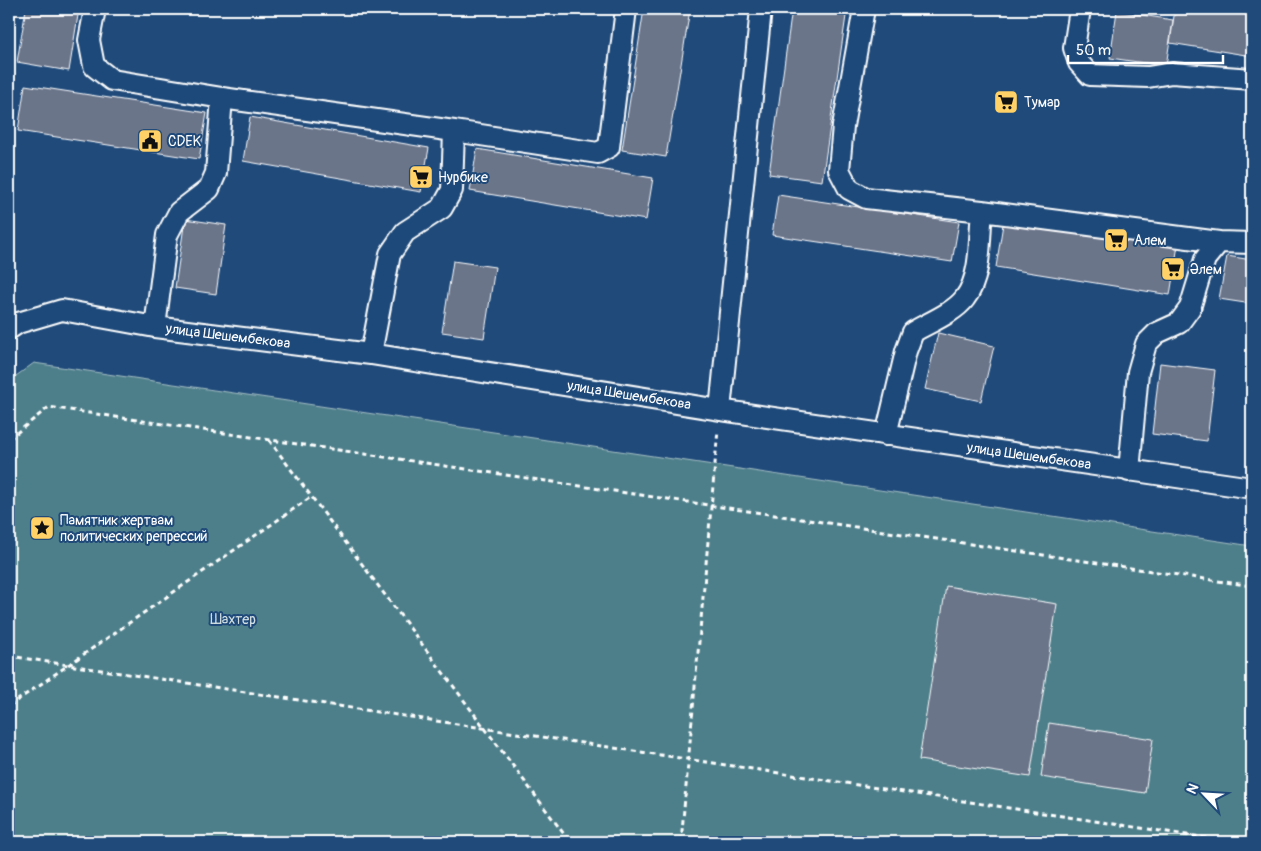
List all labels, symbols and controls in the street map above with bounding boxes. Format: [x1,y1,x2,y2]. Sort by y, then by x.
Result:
scale bar [1068,32,1224,64]
text: 50 m [1076,41,1111,60]
supermarket icon: Тумар [993,89,1019,115]
place label: Тумар [1024,94,1060,111]
public building icon: CDEK [137,128,163,154]
place label: CDEK [168,133,202,150]
supermarket icon: Нурбике [408,164,434,190]
place label: Нурбике [438,169,488,186]
supermarket icon: Алем [1103,227,1129,253]
place label: Алем [1134,232,1167,249]
supermarket icon: Әлем [1160,256,1186,282]
place label: Әлем [1190,261,1222,278]
street label: улица Шешембекова [164,320,291,352]
street label: улица Шешембекова [565,377,692,413]
street label: улица Шешембекова [965,439,1092,473]
place label: Памятник жертвам политических репрессий [60,512,207,545]
place icon: Памятник жертвам политических репрессий [29,515,55,541]
park label: Шахтер [210,611,256,628]
north arrow [1178,768,1228,818]
text: N [1183,781,1202,797]

